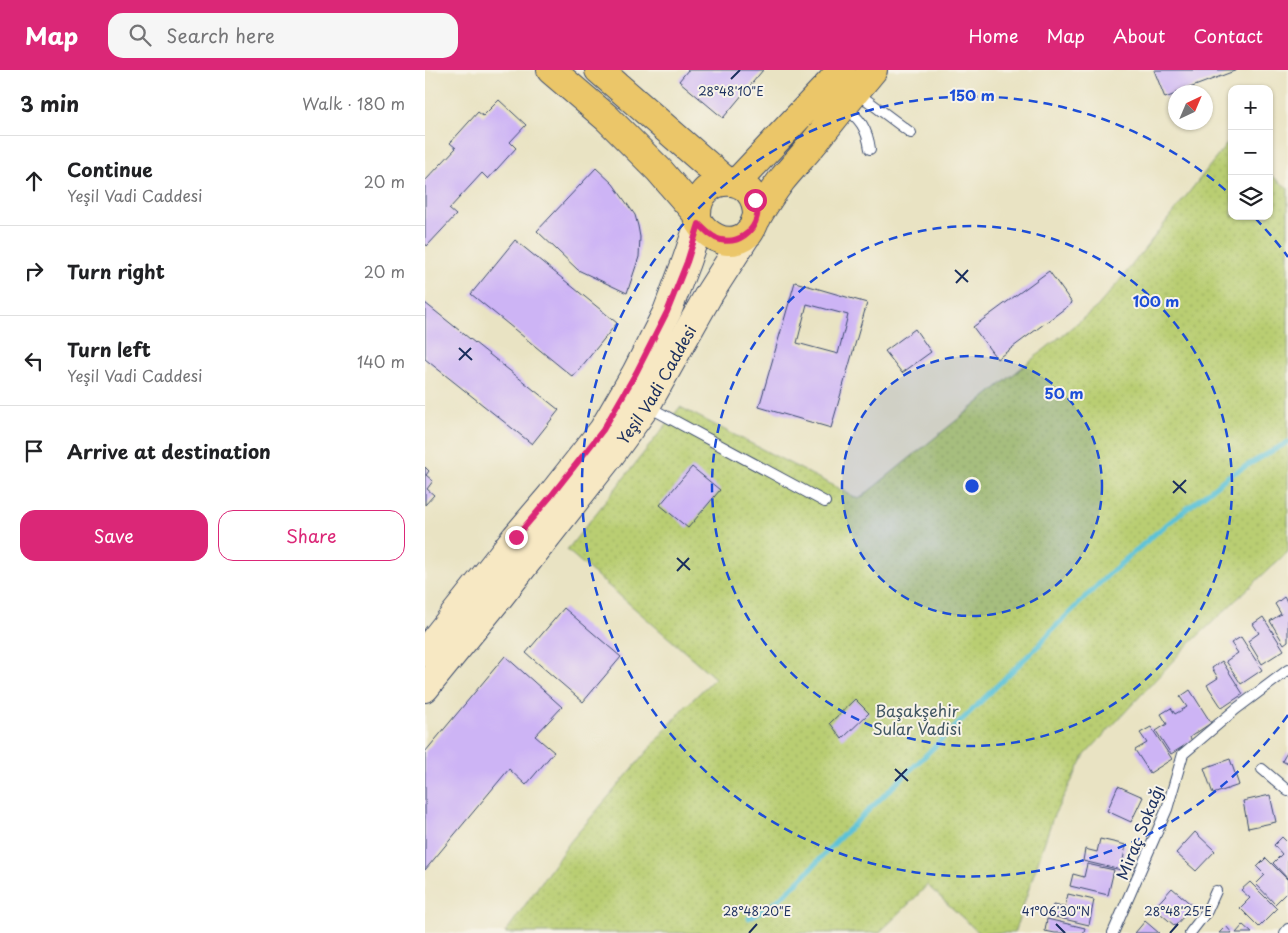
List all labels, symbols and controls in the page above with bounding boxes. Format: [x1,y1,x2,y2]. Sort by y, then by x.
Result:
search box [108,13,458,58]
text: Map [25,17,78,53]
icon: search [126,21,154,49]
text: Search here [166,21,275,49]
text: Home [968,22,1018,49]
text: Map [1046,22,1085,49]
text: About [1113,22,1165,49]
text: Contact [1193,22,1263,49]
text: 28°48'10"E [698,82,764,100]
text: 150 m [949,83,995,106]
north arrow [1168,85,1213,130]
map controls [1228,85,1273,220]
button: + [1228,85,1273,130]
text: 3 min [20,87,79,119]
text: Walk · 180 m [302,91,405,115]
button: − [1228,130,1273,175]
text: Continue [67,155,153,183]
icon: ahead [20,167,48,195]
text: 20 m [364,169,405,193]
button: layers [1228,175,1273,220]
text: Yeşil Vadi Caddesi [67,183,203,207]
route start [744,189,767,212]
icon: right [20,257,48,285]
text: Turn right [67,257,165,285]
text: 20 m [364,259,405,283]
text: 100 m [1133,289,1179,312]
street label: Yeşil Vadi Caddesi [610,320,701,449]
text: Turn left [67,335,151,363]
icon: left [20,347,48,375]
text: 140 m [357,349,405,373]
text: Yeşil Vadi Caddesi [67,363,203,387]
text: 50 m [1045,381,1083,404]
icon: arrive [20,437,48,465]
text: Arrive at destination [67,437,271,465]
centre of rings [963,477,981,495]
button: Save [20,510,208,561]
button: Share [218,510,405,561]
route end [505,526,528,549]
park label: Başakşehir Sular Vadisi [872,698,962,740]
street label: Miraç Sokağı [1109,781,1169,883]
text: 28°48'20"E [723,902,791,920]
text: 41°06'30"N [1022,902,1090,920]
text: 28°48'25"E [1144,902,1212,920]

